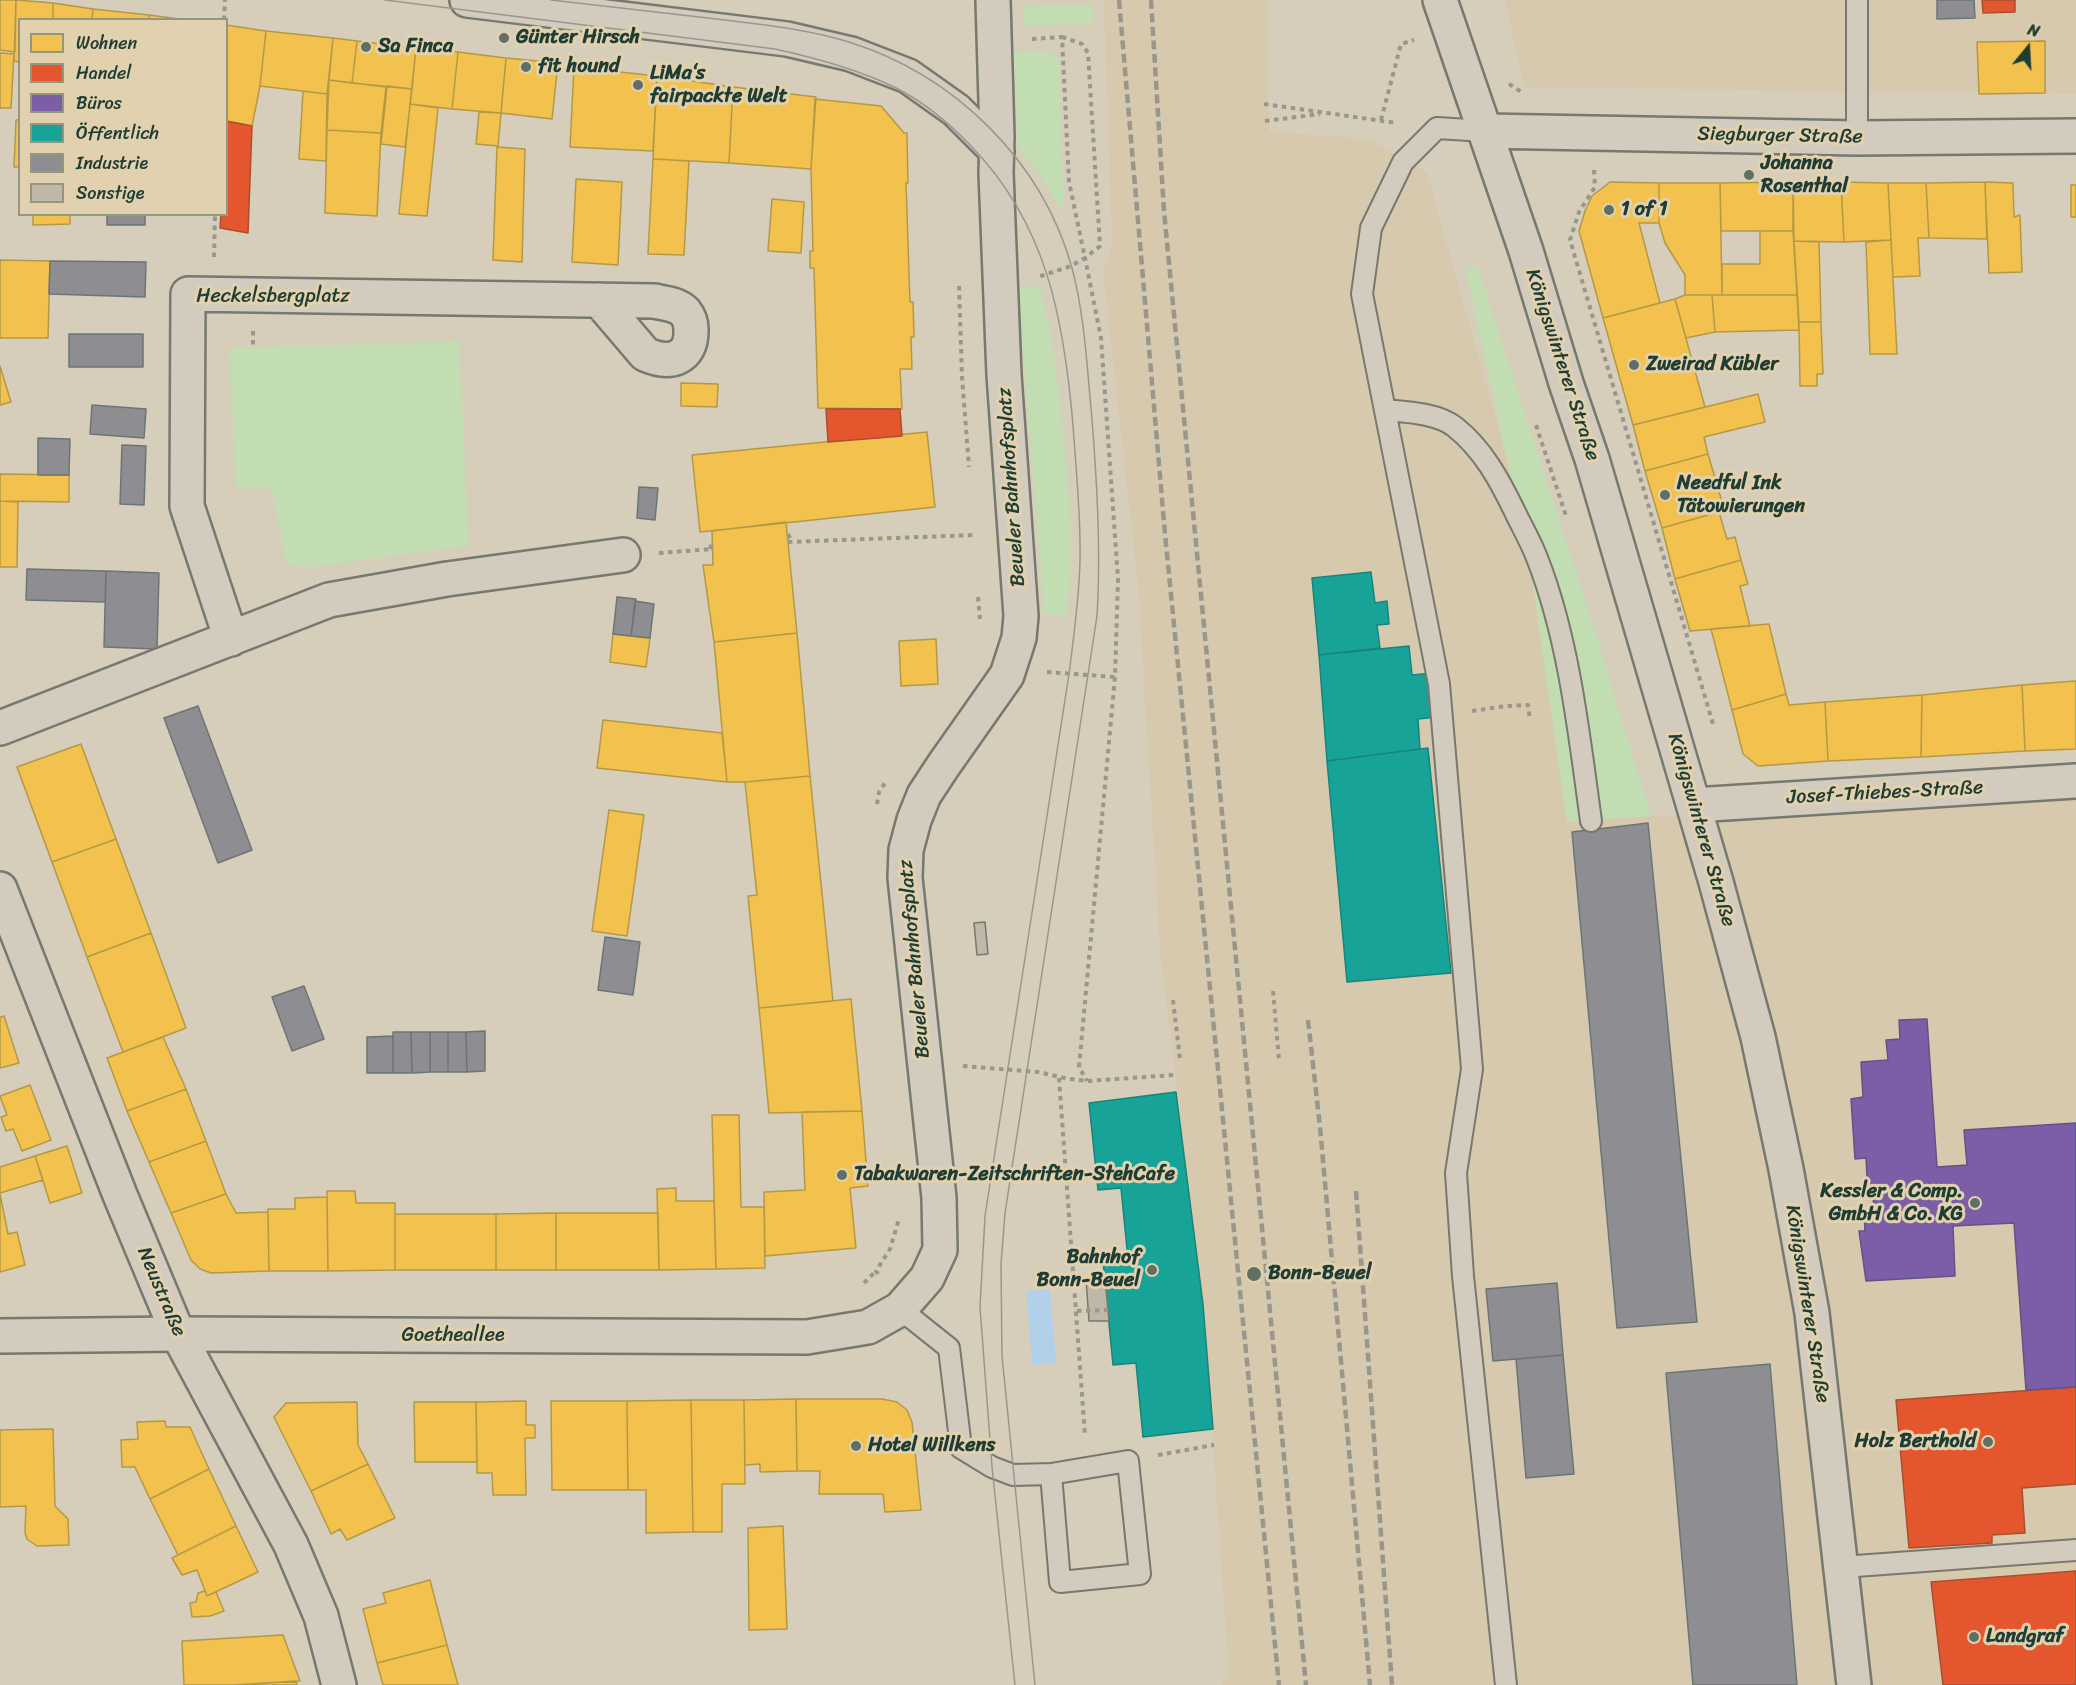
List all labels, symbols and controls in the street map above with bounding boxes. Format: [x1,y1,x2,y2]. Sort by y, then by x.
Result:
text: N [2024,15,2043,46]
legend [18,18,228,216]
north arrow [1998,18,2058,78]
place label: Günter Hirsch [516,26,640,50]
text: Wohnen [76,27,137,59]
marker: Günter Hirsch [497,31,511,45]
place label: Sa Finca [378,35,453,59]
marker: Sa Finca [359,40,373,54]
place label: fit hound [538,55,619,79]
text: Handel [76,57,131,89]
marker: fit hound [519,60,533,74]
place label: LiMa‘s fairpackte Welt [650,62,787,109]
marker: LiMa‘s fairpackte Welt [631,78,645,92]
text: Büros [76,87,122,119]
text: Öffentlich [76,117,159,149]
street label: Siegburger Straße [1697,123,1863,149]
text: Industrie [76,147,148,179]
place label: Johanna Rosenthal [1761,152,1848,199]
marker: Johanna Rosenthal [1742,168,1756,182]
text: Sonstige [76,177,144,209]
place label: 1 of 1 [1621,198,1668,222]
marker: 1 of 1 [1602,203,1616,217]
street label: Königswinterer Straße [1520,266,1604,464]
street label: Heckelsbergplatz [196,285,350,309]
place label: Zweirad Kübler [1646,353,1779,377]
marker: Zweirad Kübler [1627,358,1641,372]
street label: Beueler Bahnhofsplatz [993,387,1031,587]
place label: Needful Ink Tätowierungen [1677,472,1805,519]
marker: Needful Ink Tätowierungen [1658,488,1672,502]
street label: Königswinterer Straße [1662,730,1740,930]
street label: Josef-Thiebes-Straße [1786,776,1984,810]
street label: Beueler Bahnhofsplatz [894,858,936,1060]
place label: Tabakwaren-Zeitschriften-StehCafe [854,1163,1175,1187]
marker: Tabakwaren-Zeitschriften-StehCafe [835,1168,849,1182]
place label: Kessler & Comp. GmbH & Co. KG [1820,1180,1963,1227]
marker: Kessler & Comp. GmbH & Co. KG [1968,1196,1982,1210]
street label: Königswinterer Straße [1779,1203,1835,1405]
street label: Neustraße [131,1244,191,1340]
place label: Bahnhof Bonn-Beuel [1037,1246,1140,1293]
place label: Bonn-Beuel [1268,1262,1371,1286]
marker: Bahnhof Bonn-Beuel [1145,1263,1159,1277]
marker: Bonn-Beuel [1245,1265,1263,1283]
street label: Goetheallee [401,1324,505,1348]
place label: Holz Berthold [1855,1430,1976,1454]
place label: Hotel Willkens [868,1434,995,1458]
marker: Holz Berthold [1981,1435,1995,1449]
marker: Hotel Willkens [849,1439,863,1453]
place label: Landgraf [1986,1625,2064,1649]
marker: Landgraf [1967,1630,1981,1644]

